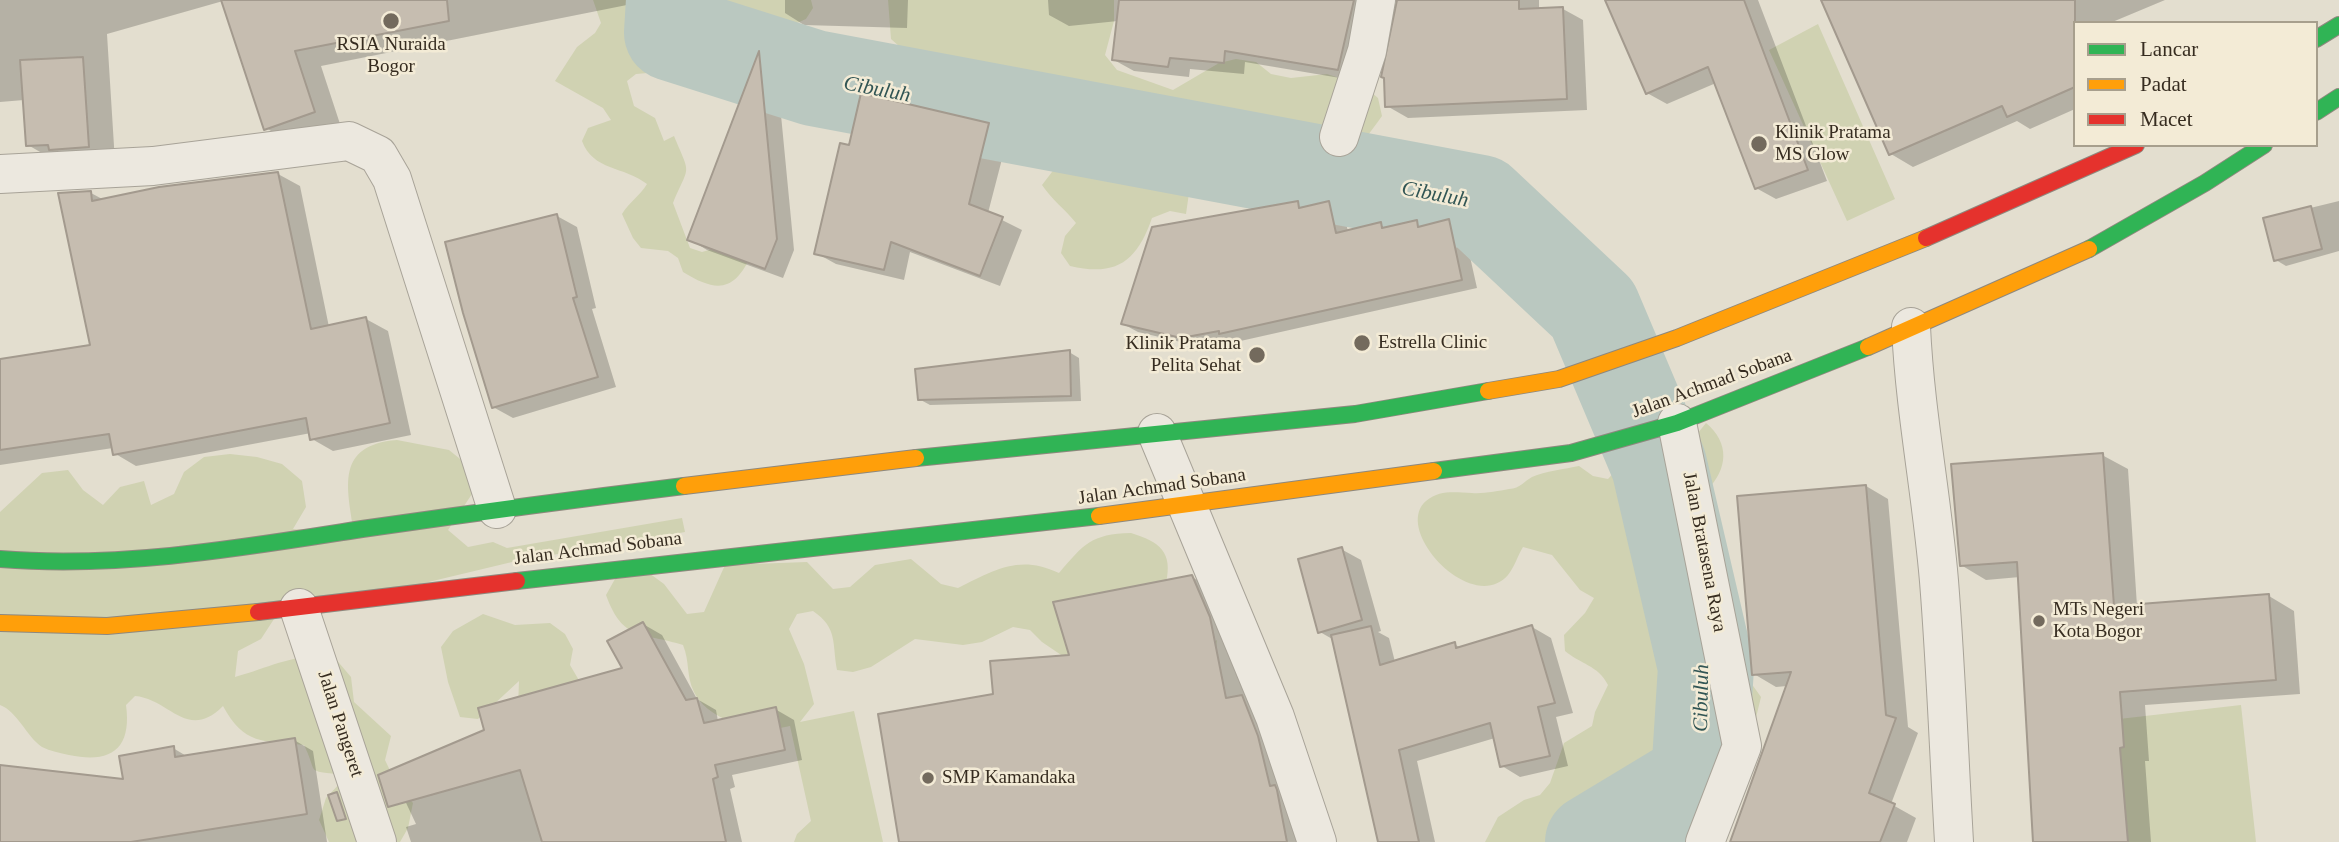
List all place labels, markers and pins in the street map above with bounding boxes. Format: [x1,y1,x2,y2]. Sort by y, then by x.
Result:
marker: RSIA Nuraida Bogor [381,11,401,31]
place label: RSIA Nuraida Bogor [336,34,446,78]
place label: Klinik Pratama MS Glow [1775,122,1891,166]
marker: Klinik Pratama MS Glow [1749,134,1769,154]
place label: Estrella Clinic [1378,332,1487,354]
place label: Klinik Pratama Pelita Sehat [1125,333,1241,377]
marker: Estrella Clinic [1352,333,1372,353]
marker: Klinik Pratama Pelita Sehat [1247,345,1267,365]
place label: MTs Negeri Kota Bogor [2053,599,2144,643]
marker: MTs Negeri Kota Bogor [2031,613,2047,629]
place label: SMP Kamandaka [942,767,1076,789]
marker: SMP Kamandaka [920,770,936,786]

